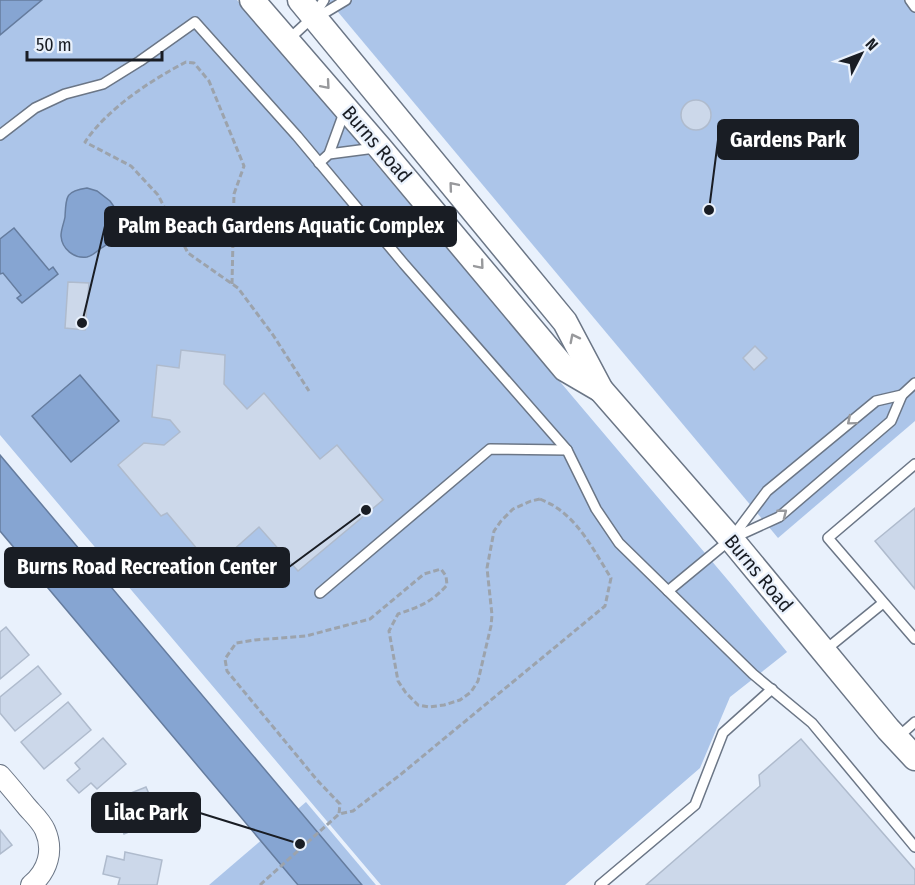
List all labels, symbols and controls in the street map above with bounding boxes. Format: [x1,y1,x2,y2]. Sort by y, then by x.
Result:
scale bar [27,24,162,62]
north arrow [831,24,891,84]
text: 50 m [36,34,72,56]
text: N [862,34,882,54]
one-way arrow [319,78,330,89]
street label: Burns Road [337,101,417,187]
callout: Gardens Park [718,120,858,159]
text: Gardens Park [730,127,846,153]
one-way arrow [449,182,460,193]
callout: Palm Beach Gardens Aquatic Complex [105,207,456,246]
text: Palm Beach Gardens Aquatic Complex [118,213,445,239]
one-way arrow [472,258,483,269]
one-way arrow [569,333,581,344]
one-way arrow [847,414,858,425]
one-way arrow [776,509,787,520]
street label: Burns Road [720,529,798,617]
callout: Burns Road Recreation Center [5,548,289,587]
text: Burns Road Recreation Center [17,554,277,580]
callout: Lilac Park [92,793,200,832]
text: Lilac Park [104,800,188,826]

